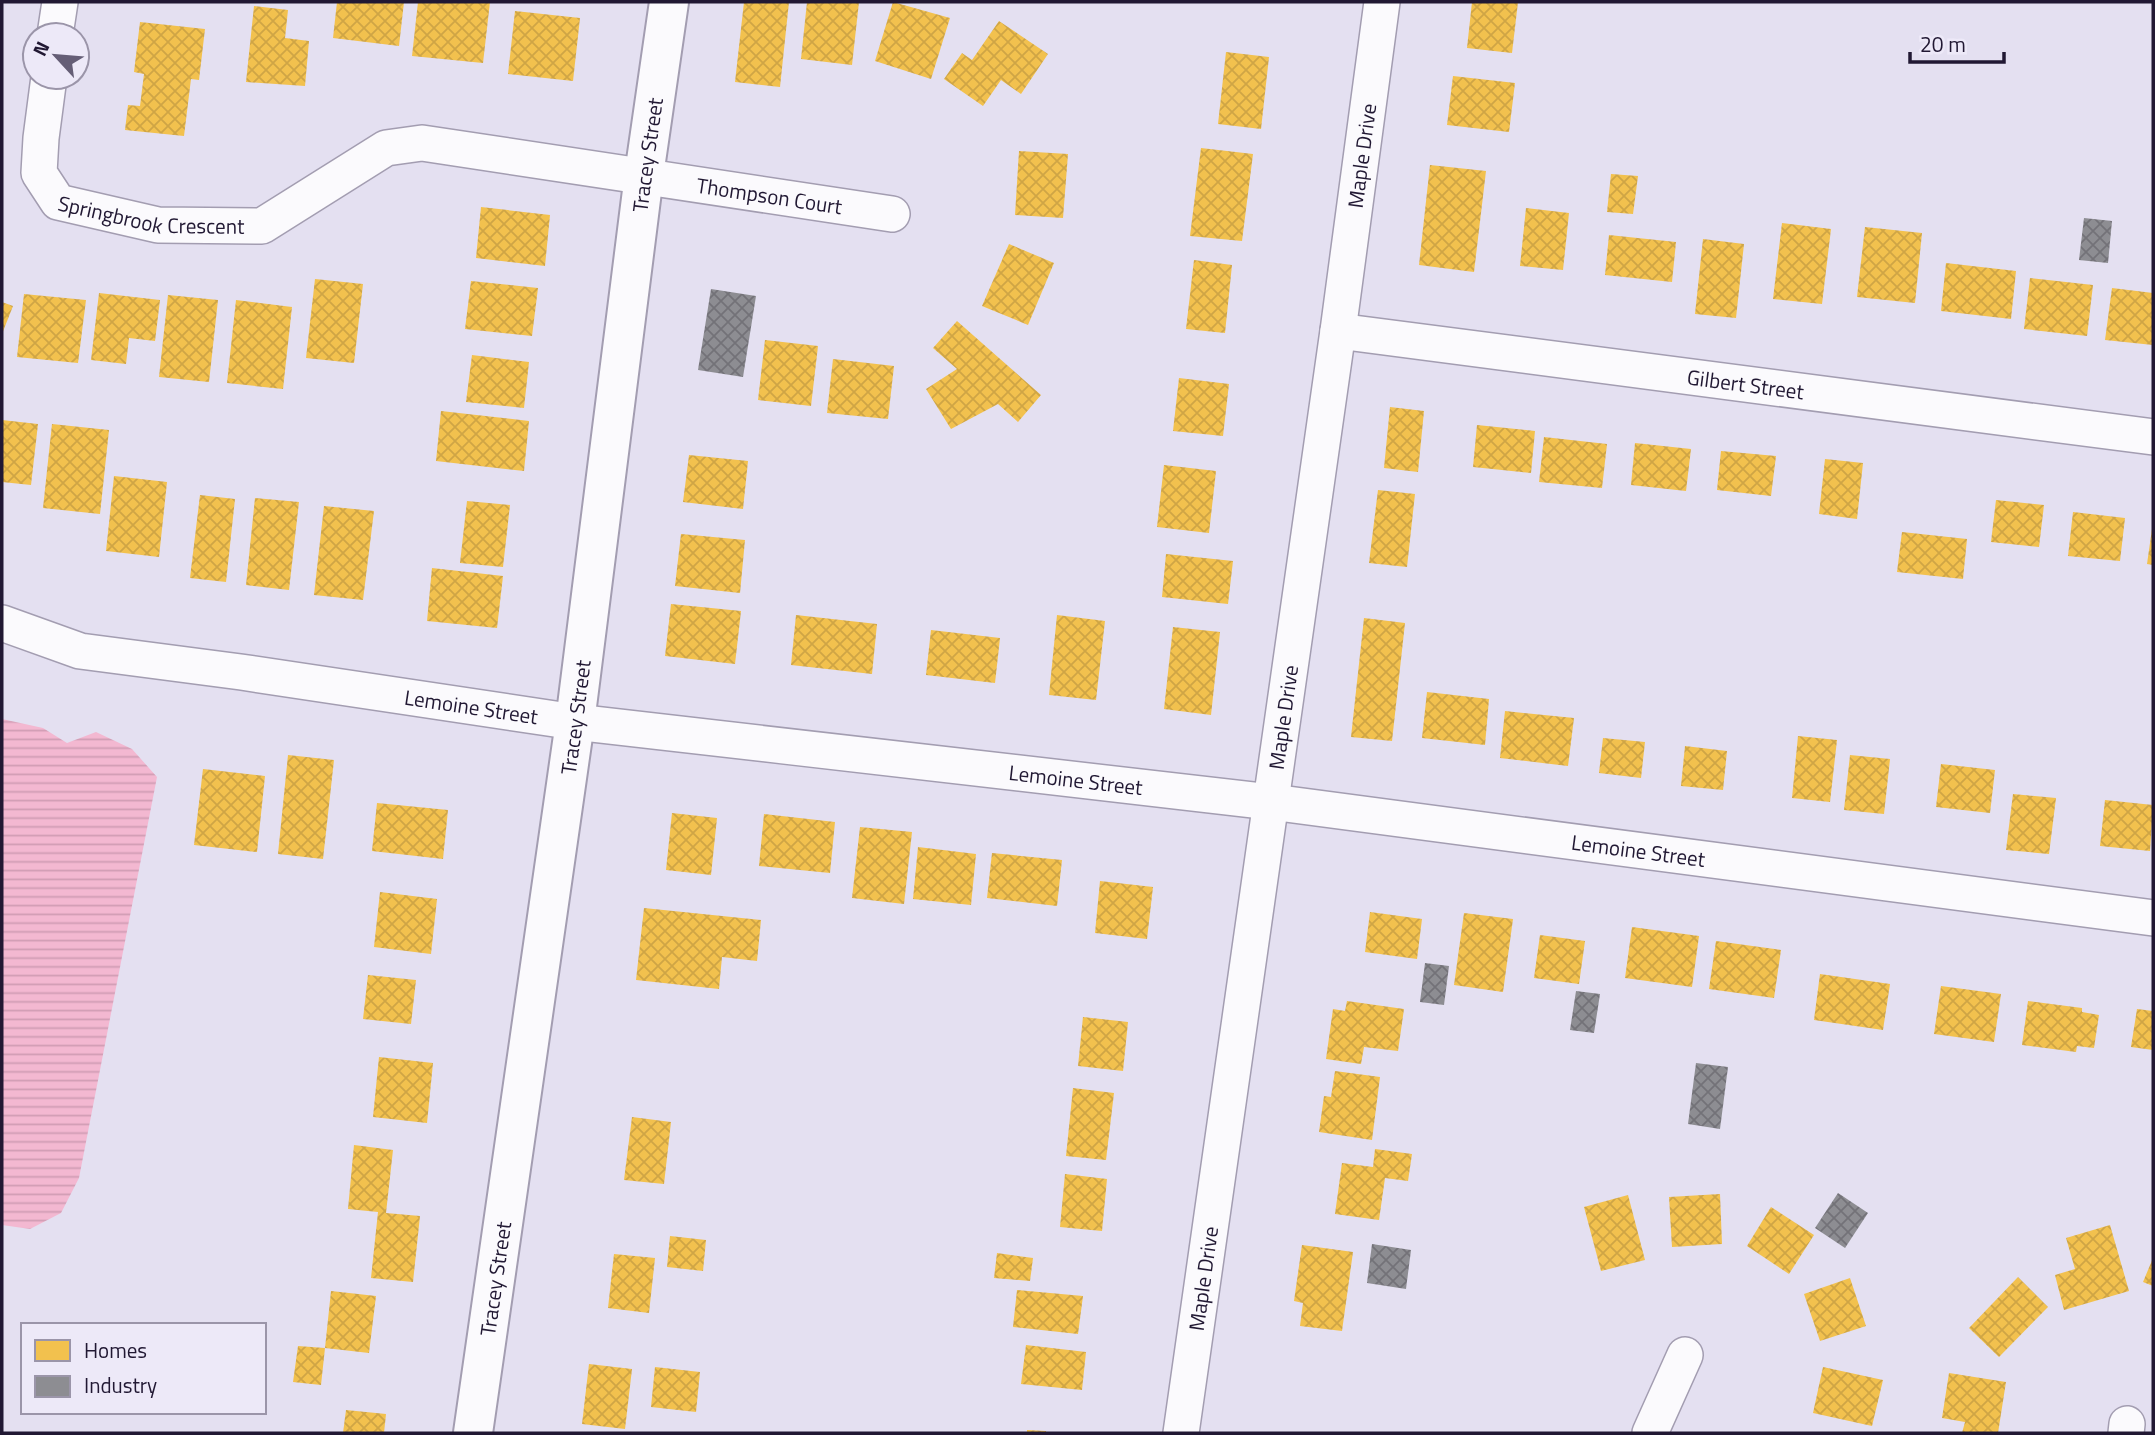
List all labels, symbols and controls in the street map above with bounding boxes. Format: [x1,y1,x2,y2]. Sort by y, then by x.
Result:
north arrow [21,21,91,91]
scale bar [1910,21,2004,65]
text: 20 m [1920,28,1966,60]
text: N [24,36,56,61]
street label: Tracey Street [623,95,671,214]
street label: Maple Drive [1339,101,1384,210]
street label: Thompson Court [694,169,845,222]
street label: Springbrook Crescent [55,187,245,242]
street label: Gilbert Street [1685,361,1807,408]
street label: Tracey Street [552,657,599,777]
street label: Maple Drive [1260,663,1306,772]
street label: Lemoine Street [402,681,541,732]
street label: Lemoine Street [1007,756,1145,803]
street label: Lemoine Street [1570,826,1708,875]
street label: Tracey Street [471,1219,519,1338]
street label: Maple Drive [1180,1224,1226,1333]
legend [21,1323,266,1414]
text: Homes [84,1334,147,1366]
text: Industry [84,1369,157,1401]

